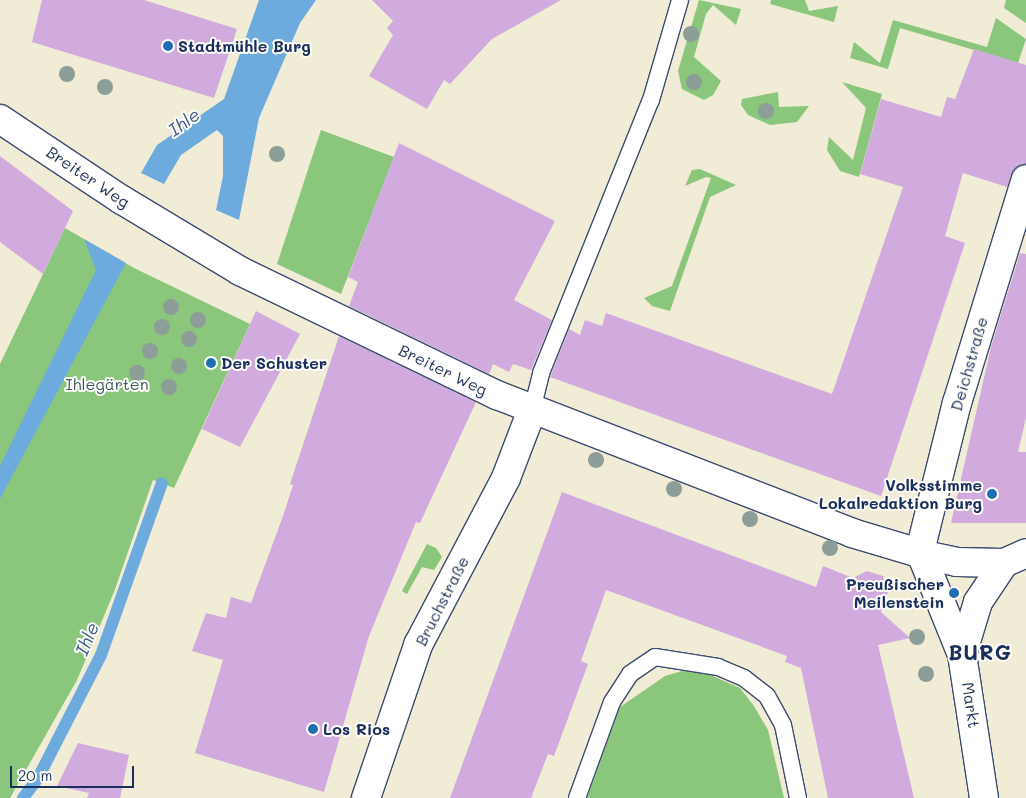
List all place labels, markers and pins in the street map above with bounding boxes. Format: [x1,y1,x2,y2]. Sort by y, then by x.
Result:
place label: Stadtmühle Burg [178,36,311,56]
marker: Stadtmühle Burg [162,40,174,52]
place label: Der Schuster [221,353,327,373]
marker: Der Schuster [205,357,217,369]
place label: Volksstimme Lokalredaktion Burg [819,475,982,513]
marker: Volksstimme Lokalredaktion Burg [986,488,998,500]
place label: Preußischer Meilenstein [846,574,944,612]
marker: Preußischer Meilenstein [948,587,960,599]
place label: Los Rios [323,719,390,739]
marker: Los Rios [307,723,319,735]

